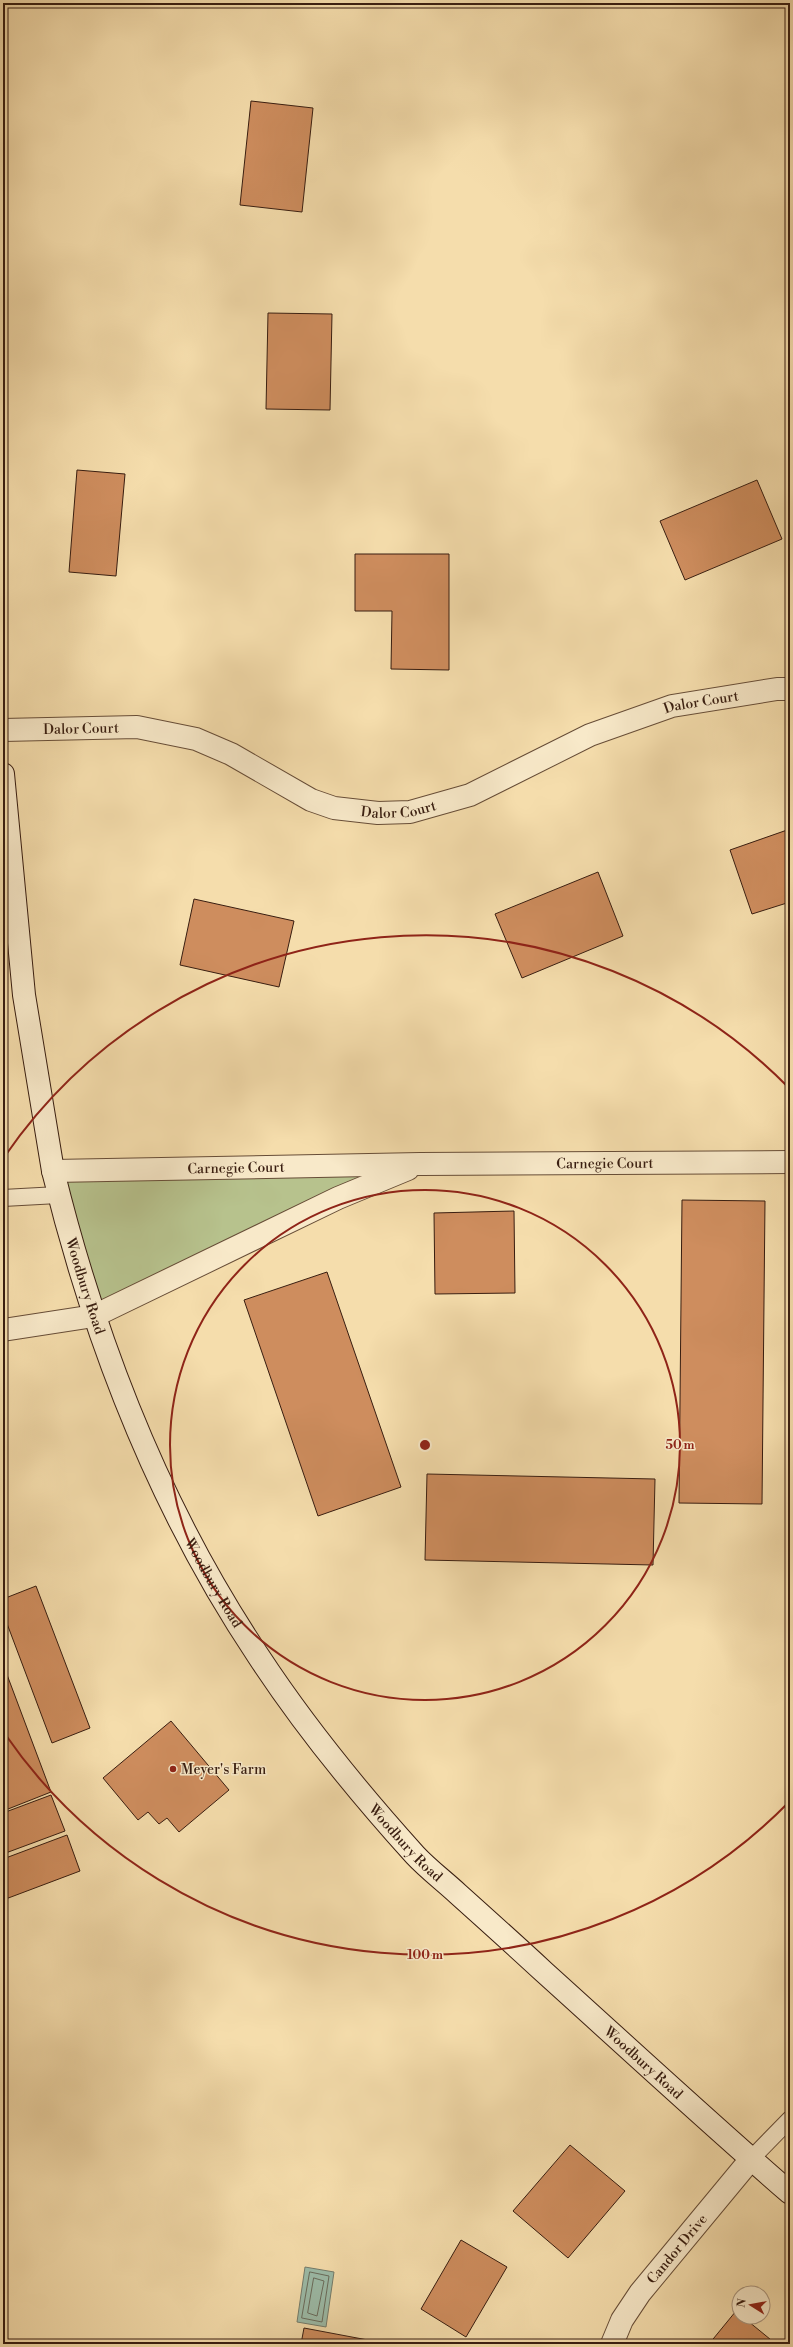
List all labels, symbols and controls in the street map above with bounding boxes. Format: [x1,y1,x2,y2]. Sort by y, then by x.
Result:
street label: Dalor Court [661,687,740,718]
street label: Dalor Court [43,719,119,739]
street label: Dalor Court [360,797,438,823]
street label: Carnegie Court [556,1155,654,1173]
street label: Carnegie Court [187,1159,285,1178]
street label: Woodbury Road [61,1235,108,1337]
centre of rings [418,1438,432,1452]
text: 50 m [665,1438,695,1453]
street label: Woodbury Road [180,1535,246,1631]
place label: Meyer's Farm [181,1761,266,1779]
marker: Meyer's Farm [168,1764,178,1774]
street label: Woodbury Road [364,1800,446,1886]
text: 100 m [407,1948,443,1963]
street label: Woodbury Road [599,2022,686,2104]
street label: Candor Drive [643,2211,712,2288]
north arrow [731,2285,771,2325]
text: N [734,2297,750,2309]

